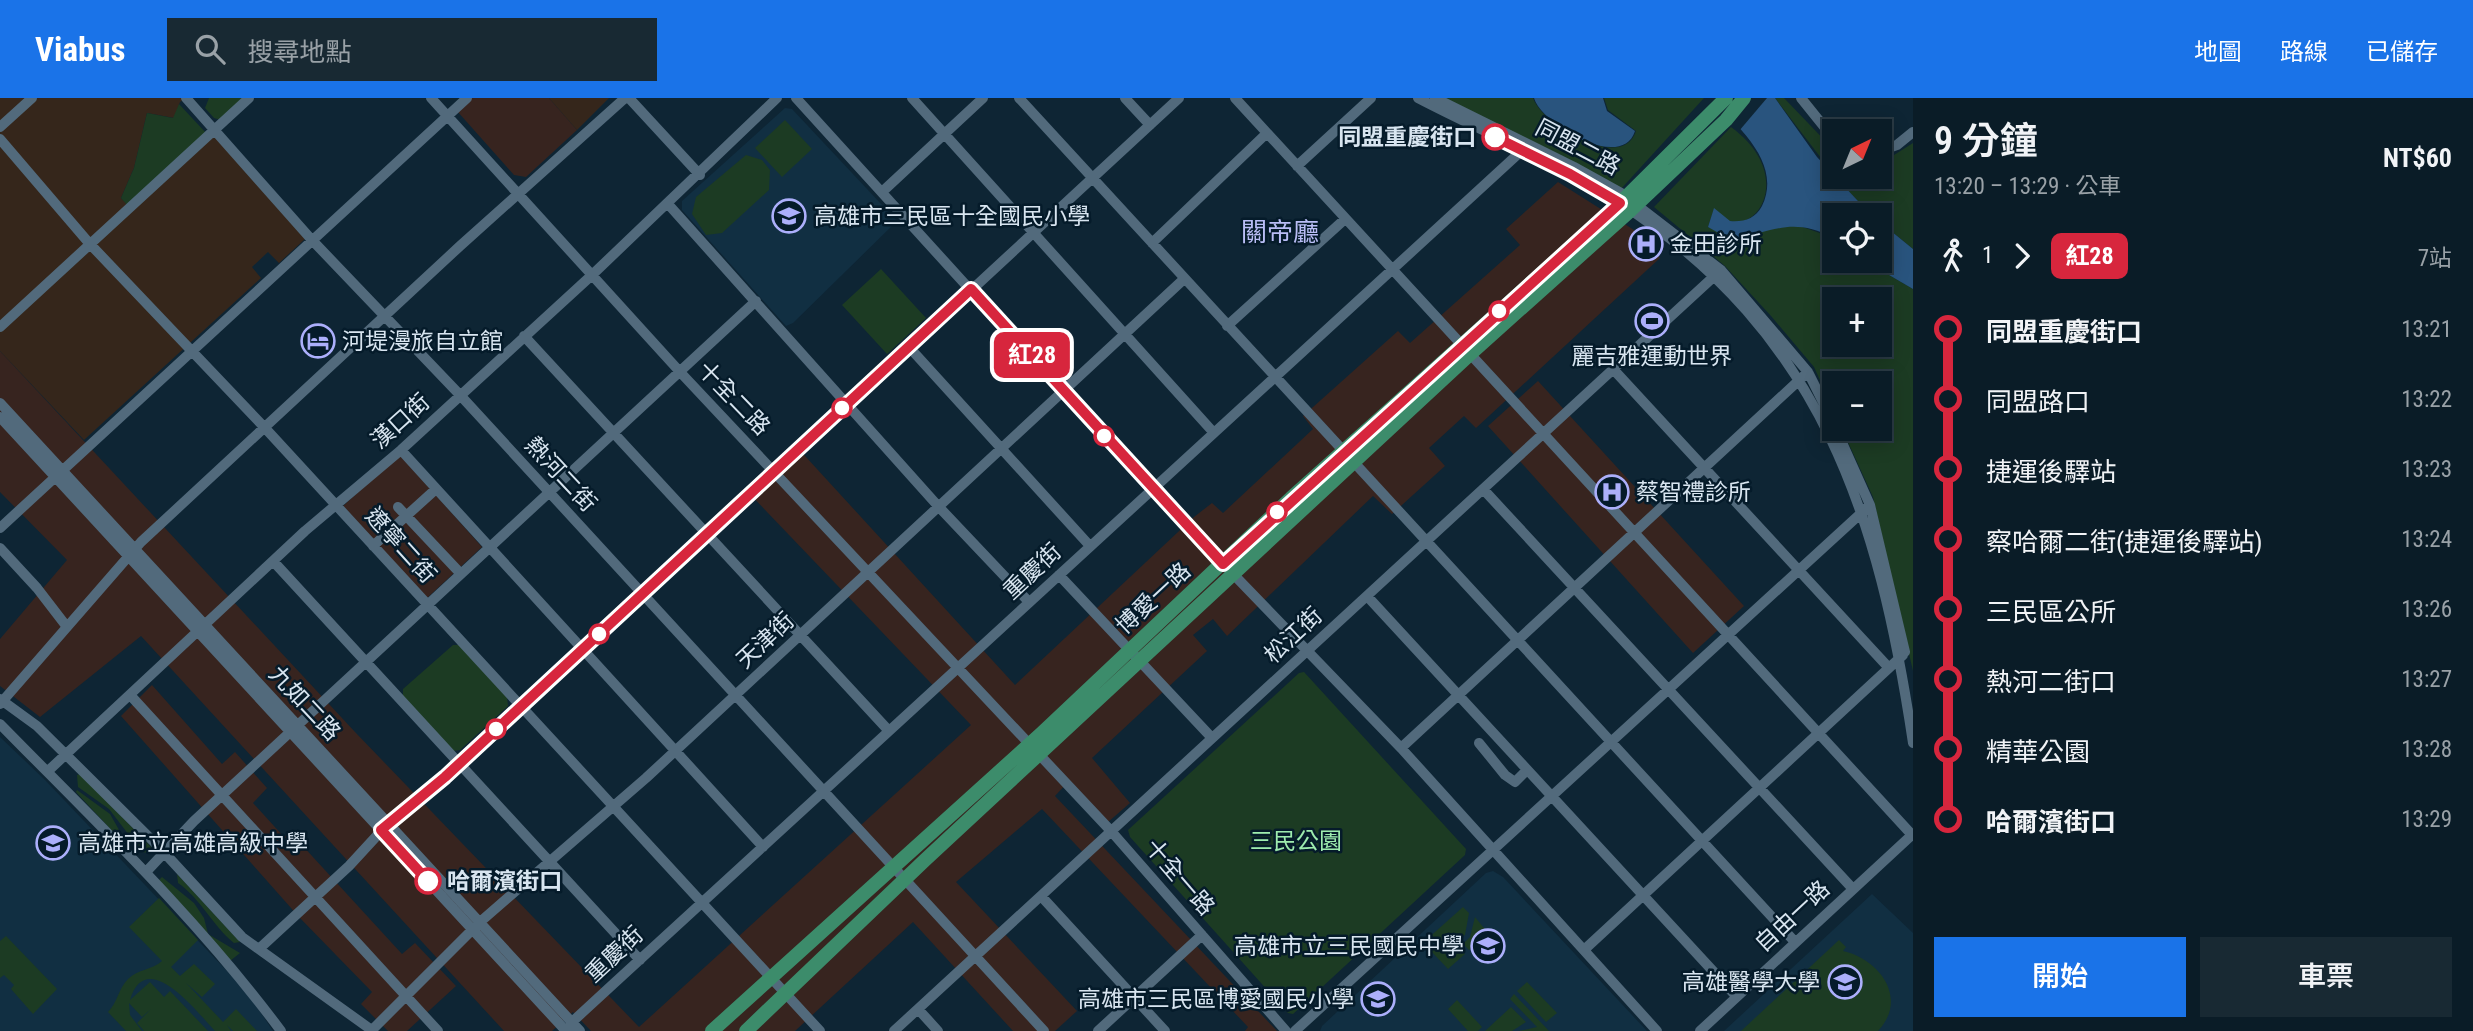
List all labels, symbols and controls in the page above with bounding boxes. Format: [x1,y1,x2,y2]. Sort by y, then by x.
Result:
search box [167,18,657,81]
text: Viabus [35,30,125,69]
icon: search [191,30,229,68]
text: 搜尋地點 [247,37,352,67]
text: 地圖 [2194,38,2242,66]
text: 路線 [2280,38,2328,66]
text: 已儲存 [2366,38,2438,66]
street label: 同盟二路 [1531,114,1625,181]
north arrow [1822,119,1892,189]
map controls [1822,119,1892,441]
text: 9 分鐘 [1934,119,2038,163]
place label: 同盟重慶街口 [1338,124,1476,151]
marker: 同盟重慶街口 [1482,124,1508,150]
text: NT$60 [2383,143,2452,173]
text: 13:20 – 13:29 · 公車 [1934,173,2121,200]
school or university icon: 高雄市三民區十全國民小學 [770,197,808,235]
place label: 高雄市三民區十全國民小學 [814,203,1090,230]
button: locate [1822,203,1892,273]
district label: 關帝廳 [1241,217,1319,247]
hospital icon: 金田診所 [1627,225,1665,263]
place label: 金田診所 [1670,231,1762,258]
icon: walk [1934,237,1972,275]
icon: forward [2003,237,2041,275]
text: 1 [1982,242,1993,269]
text: 紅28 [2065,242,2114,270]
text: 7站 [2418,245,2452,272]
button: + [1822,287,1892,357]
unlabelled marker [1489,301,1509,321]
sports icon: 麗吉雅運動世界 [1633,302,1671,340]
text: 13:21 [2401,316,2452,343]
text: 同盟重慶街口 [1986,317,2142,347]
hotel icon: 河堤漫旅自立館 [299,322,337,360]
place label: 河堤漫旅自立館 [342,328,503,355]
line badge: 紅28 [992,332,1072,378]
text: 紅28 [1008,341,1056,369]
place label: 麗吉雅運動世界 [1572,343,1733,370]
street label: 十全二路 [692,356,775,441]
button: − [1822,371,1892,441]
text: 13:22 [2401,386,2452,413]
text: 同盟路口 [1986,387,2090,417]
street label: 漢口街 [366,388,435,454]
unlabelled marker [832,398,852,418]
unlabelled marker [1094,426,1114,446]
street label: 熱河二街 [519,431,602,517]
text: 13:23 [2401,456,2452,483]
text: 捷運後驛站 [1986,457,2116,487]
hospital icon: 蔡智禮診所 [1593,473,1631,511]
place label: 蔡智禮診所 [1636,479,1751,506]
street label: 遼寧二街 [360,502,441,589]
unlabelled marker [1267,502,1287,522]
text: 13:24 [2401,526,2452,553]
text: 察哈爾二街(捷運後驛站) [1986,527,2262,557]
street label: 重慶街 [998,538,1067,605]
street label: 博愛一路 [1110,557,1196,640]
text: 13:26 [2401,596,2452,623]
text: 三民區公所 [1986,597,2116,627]
street label: 松江街 [1259,602,1328,669]
street label: 天津街 [731,607,800,674]
unlabelled marker [589,624,609,644]
street label: 九如二路 [263,660,346,746]
text: 13:27 [2401,666,2452,693]
text: 熱河二街口 [1986,667,2116,697]
unlabelled marker [486,719,506,739]
text: 13:28 [2401,736,2452,763]
text: 精華公園 [1986,737,2090,767]
text: 13:29 [2401,806,2452,833]
text: 哈爾濱街口 [1986,807,2116,837]
school or university icon: 高雄市立高雄高級中學 [34,824,72,862]
park label: 三民公園 [1250,828,1342,855]
place label: 高雄市立高雄高級中學 [78,830,308,857]
street label: 十全一路 [1139,834,1220,921]
marker: 哈爾濱街口 [415,868,441,894]
place label: 哈爾濱街口 [447,868,562,895]
street label: 自由一路 [1749,875,1835,958]
street label: 重慶街 [580,921,649,988]
school or university icon: 高雄市立三民國民中學 [1469,927,1507,965]
place label: 高雄市立三民國民中學 [1234,933,1464,960]
button: 開始 [1934,937,2186,1017]
button: 車票 [2200,937,2452,1017]
school or university icon: 高雄醫學大學 [1826,963,1864,1001]
place label: 高雄醫學大學 [1682,969,1820,996]
school or university icon: 高雄市三民區博愛國民小學 [1359,980,1397,1018]
place label: 高雄市三民區博愛國民小學 [1078,986,1354,1013]

